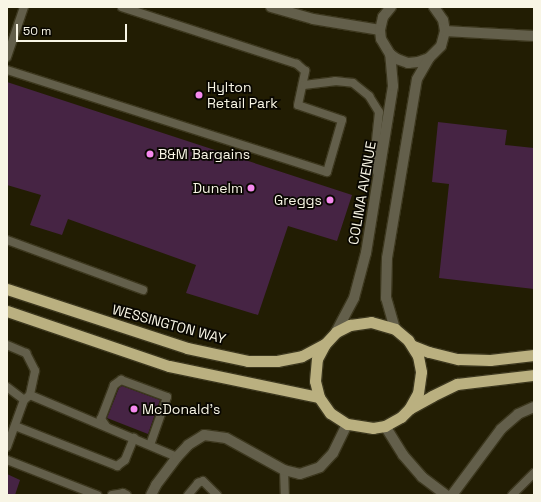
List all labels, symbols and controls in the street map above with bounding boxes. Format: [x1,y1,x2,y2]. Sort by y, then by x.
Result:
scale bar [18,16,129,42]
text: 50 m [23,23,51,39]
place label: Hylton Retail Park [207,79,278,112]
marker: Hylton Retail Park [194,90,204,100]
street label: COLIMA AVENUE [345,140,379,246]
place label: B&M Bargains [158,146,250,162]
marker: B&M Bargains [145,149,155,159]
place label: Dunelm [193,180,243,196]
marker: Dunelm [246,183,256,193]
place label: Greggs [274,192,322,208]
marker: Greggs [325,195,335,205]
street label: WESSINGTON WAY [110,301,228,347]
place label: McDonald's [142,401,220,417]
marker: McDonald's [129,404,139,414]

